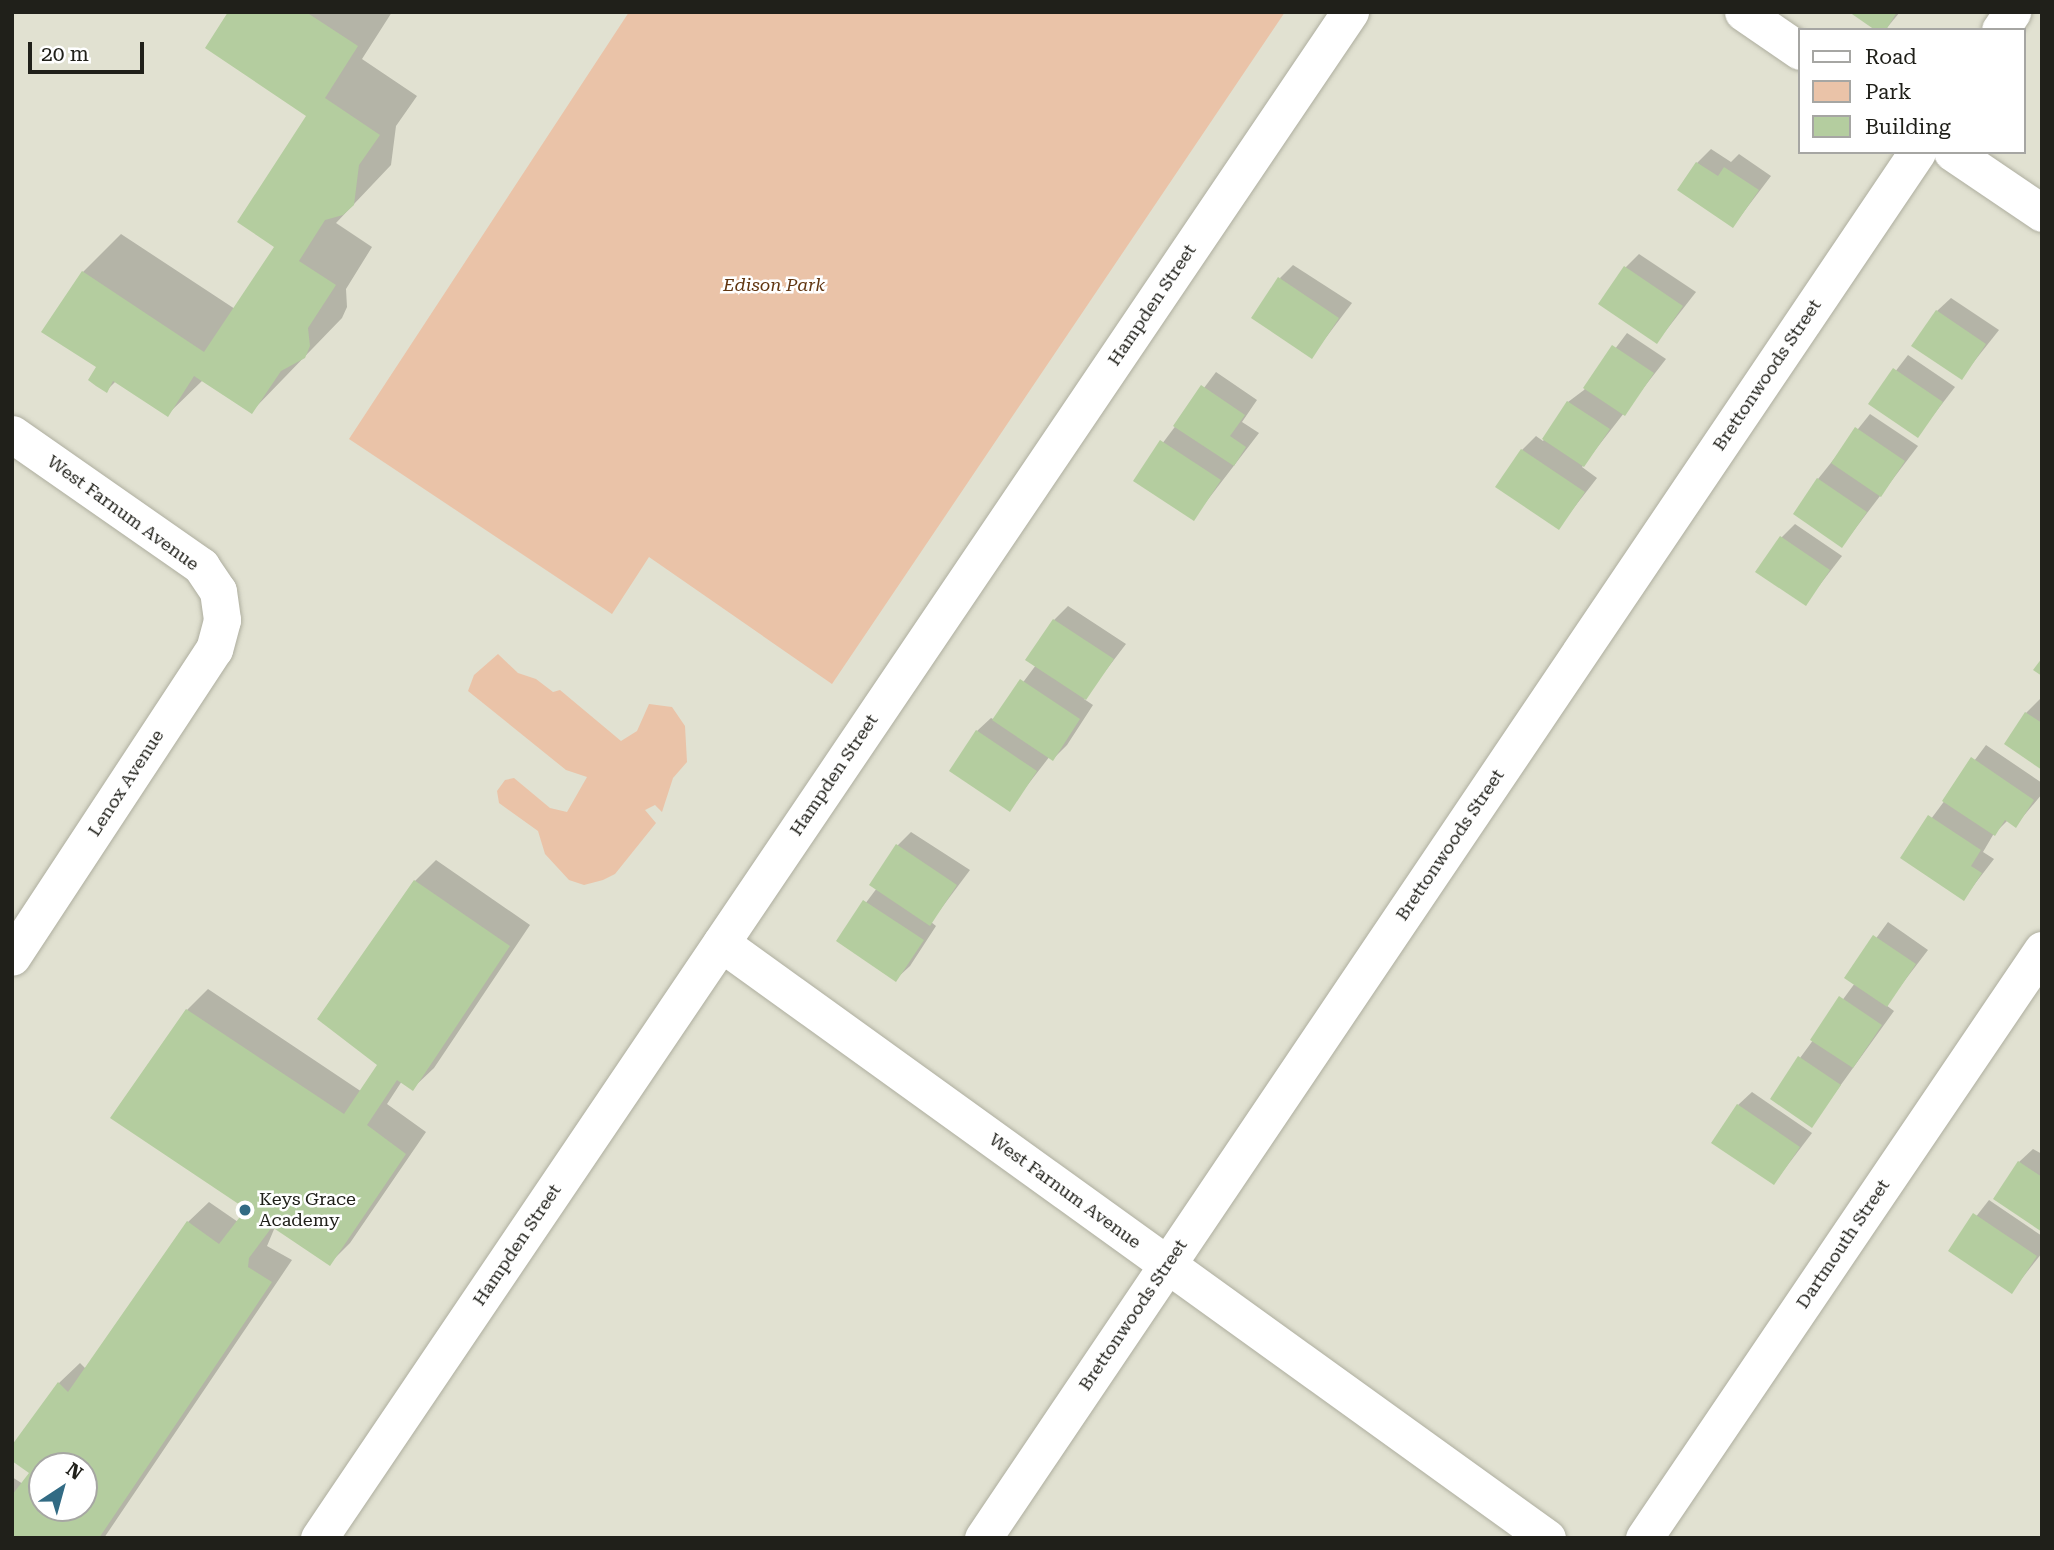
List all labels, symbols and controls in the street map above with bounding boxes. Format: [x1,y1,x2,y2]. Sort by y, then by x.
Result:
scale bar [32,28,147,72]
legend [1798,28,2026,154]
text: 20 m [41,42,89,66]
text: Road [1865,45,1917,69]
text: Park [1865,80,1911,104]
text: Building [1865,115,1951,139]
street label: Hampden Street [1103,240,1201,370]
park label: Edison Park [723,274,825,296]
street label: Brettonwoods Street [1708,295,1826,455]
street label: West Farnum Avenue [43,451,203,575]
street label: Hampden Street [785,710,883,840]
street label: Lenox Avenue [83,726,169,840]
street label: Brettonwoods Street [1391,765,1509,925]
street label: West Farnum Avenue [985,1129,1145,1253]
street label: Dartmouth Street [1792,1175,1894,1313]
street label: Hampden Street [468,1180,566,1310]
place label: Keys Grace Academy [259,1189,356,1232]
marker: Keys Grace Academy [237,1202,253,1218]
street label: Brettonwoods Street [1074,1235,1192,1395]
north arrow [28,1452,98,1522]
text: N [62,1458,87,1485]

